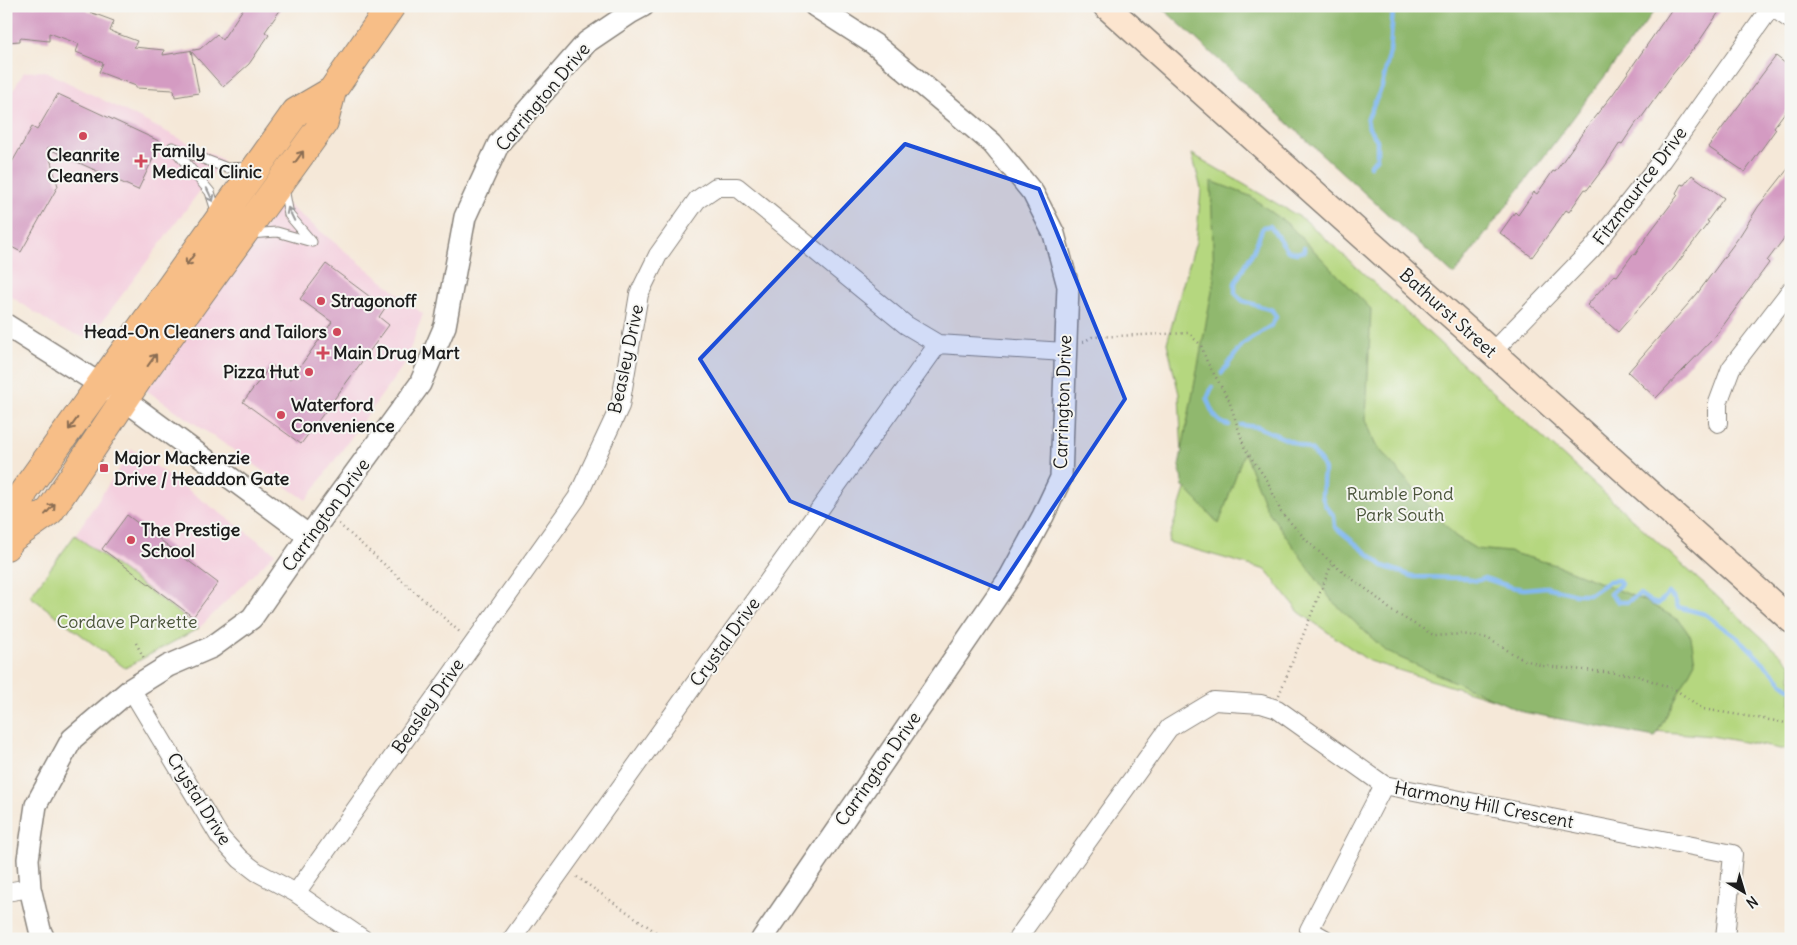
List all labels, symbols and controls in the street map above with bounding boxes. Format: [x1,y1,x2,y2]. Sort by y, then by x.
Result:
street label: Carrington Drive [491,38,595,156]
street label: Fitzmaurice Drive [1588,122,1692,249]
marker: Cleanrite Cleaners [77,130,89,142]
place label: Family Medical Clinic [152,139,262,183]
place label: Cleanrite Cleaners [46,143,120,187]
one-way arrow [294,150,304,164]
marker: Family Medical Clinic [134,154,148,168]
one-way arrow [205,188,215,203]
one-way arrow [286,207,295,222]
one-way arrow [185,253,195,267]
street label: Bathurst Street [1395,263,1502,362]
place label: Stragonoff [331,289,418,312]
marker: Stragonoff [315,295,327,307]
street label: Beasley Drive [603,302,648,415]
place label: Head-On Cleaners and Tailors [84,320,327,343]
marker: Head-On Cleaners and Tailors [331,326,343,338]
street label: Carrington Drive [1049,334,1076,470]
place label: Main Drug Mart [333,341,460,364]
marker: Main Drug Mart [317,347,329,359]
one-way arrow [147,353,157,367]
place label: Pizza Hut [223,360,300,383]
marker: Pizza Hut [303,366,315,378]
place label: Waterford Convenience [291,393,395,437]
marker: Waterford Convenience [275,409,287,421]
one-way arrow [68,417,79,430]
place label: Major Mackenzie Drive / Headdon Gate [114,446,290,490]
street label: Carrington Drive [277,453,374,576]
marker: Major Mackenzie Drive / Headdon Gate [98,462,110,474]
park label: Rumble Pond Park South [1346,482,1454,526]
one-way arrow [45,502,56,515]
place label: The Prestige School [141,518,240,562]
marker: The Prestige School [125,534,137,546]
street label: Crystal Drive [685,593,765,691]
park label: Cordave Parkette [57,610,197,633]
street label: Beasley Drive [386,654,469,758]
street label: Carrington Drive [830,707,926,830]
street label: Crystal Drive [162,748,237,849]
street label: Harmony Hill Crescent [1393,776,1576,833]
north arrow [1720,868,1770,918]
text: N [1743,892,1761,912]

